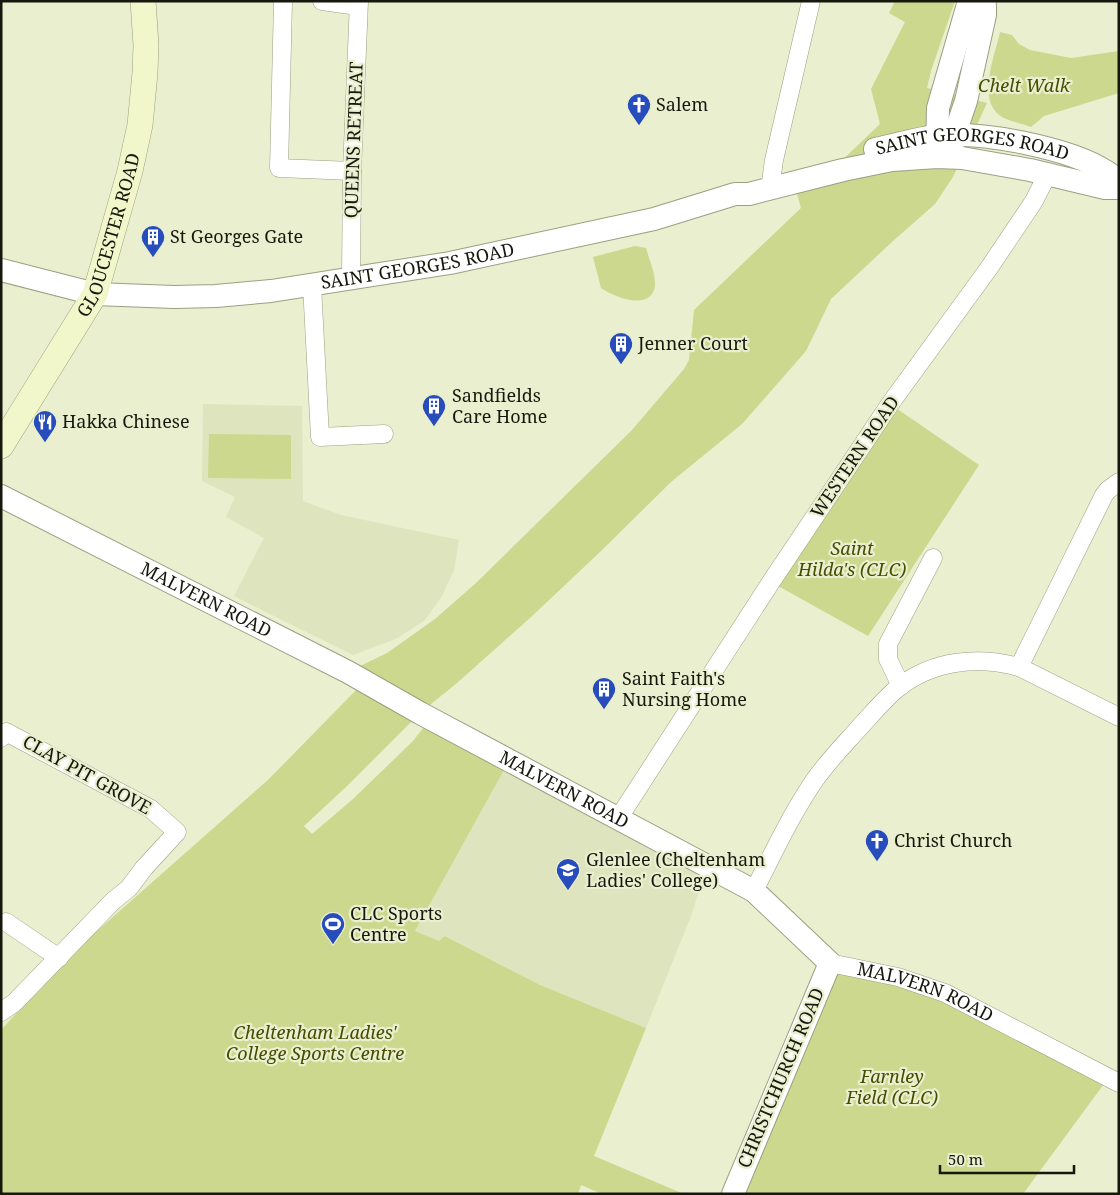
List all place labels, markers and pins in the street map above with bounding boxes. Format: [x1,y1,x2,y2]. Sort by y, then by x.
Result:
church icon: Salem [626,92,652,126]
place label: Salem [656,92,708,116]
building icon: St Georges Gate [140,224,166,258]
place label: St Georges Gate [170,224,303,248]
building icon: Jenner Court [608,331,634,365]
place label: Jenner Court [637,331,748,355]
place label: Sandfields Care Home [452,383,547,428]
building icon: Sandfields Care Home [421,393,447,427]
restaurant icon: Hakka Chinese [32,409,58,443]
place label: Hakka Chinese [62,409,190,433]
place label: Saint Faith's Nursing Home [622,666,747,711]
building icon: Saint Faith's Nursing Home [591,676,617,710]
church icon: Christ Church [864,828,890,862]
place label: Christ Church [894,828,1013,852]
place label: Glenlee (Cheltenham Ladies' College) [586,847,765,892]
school or university icon: Glenlee (Cheltenham Ladies' College) [555,857,581,891]
place label: CLC Sports Centre [350,901,442,946]
sports icon: CLC Sports Centre [320,911,346,945]

